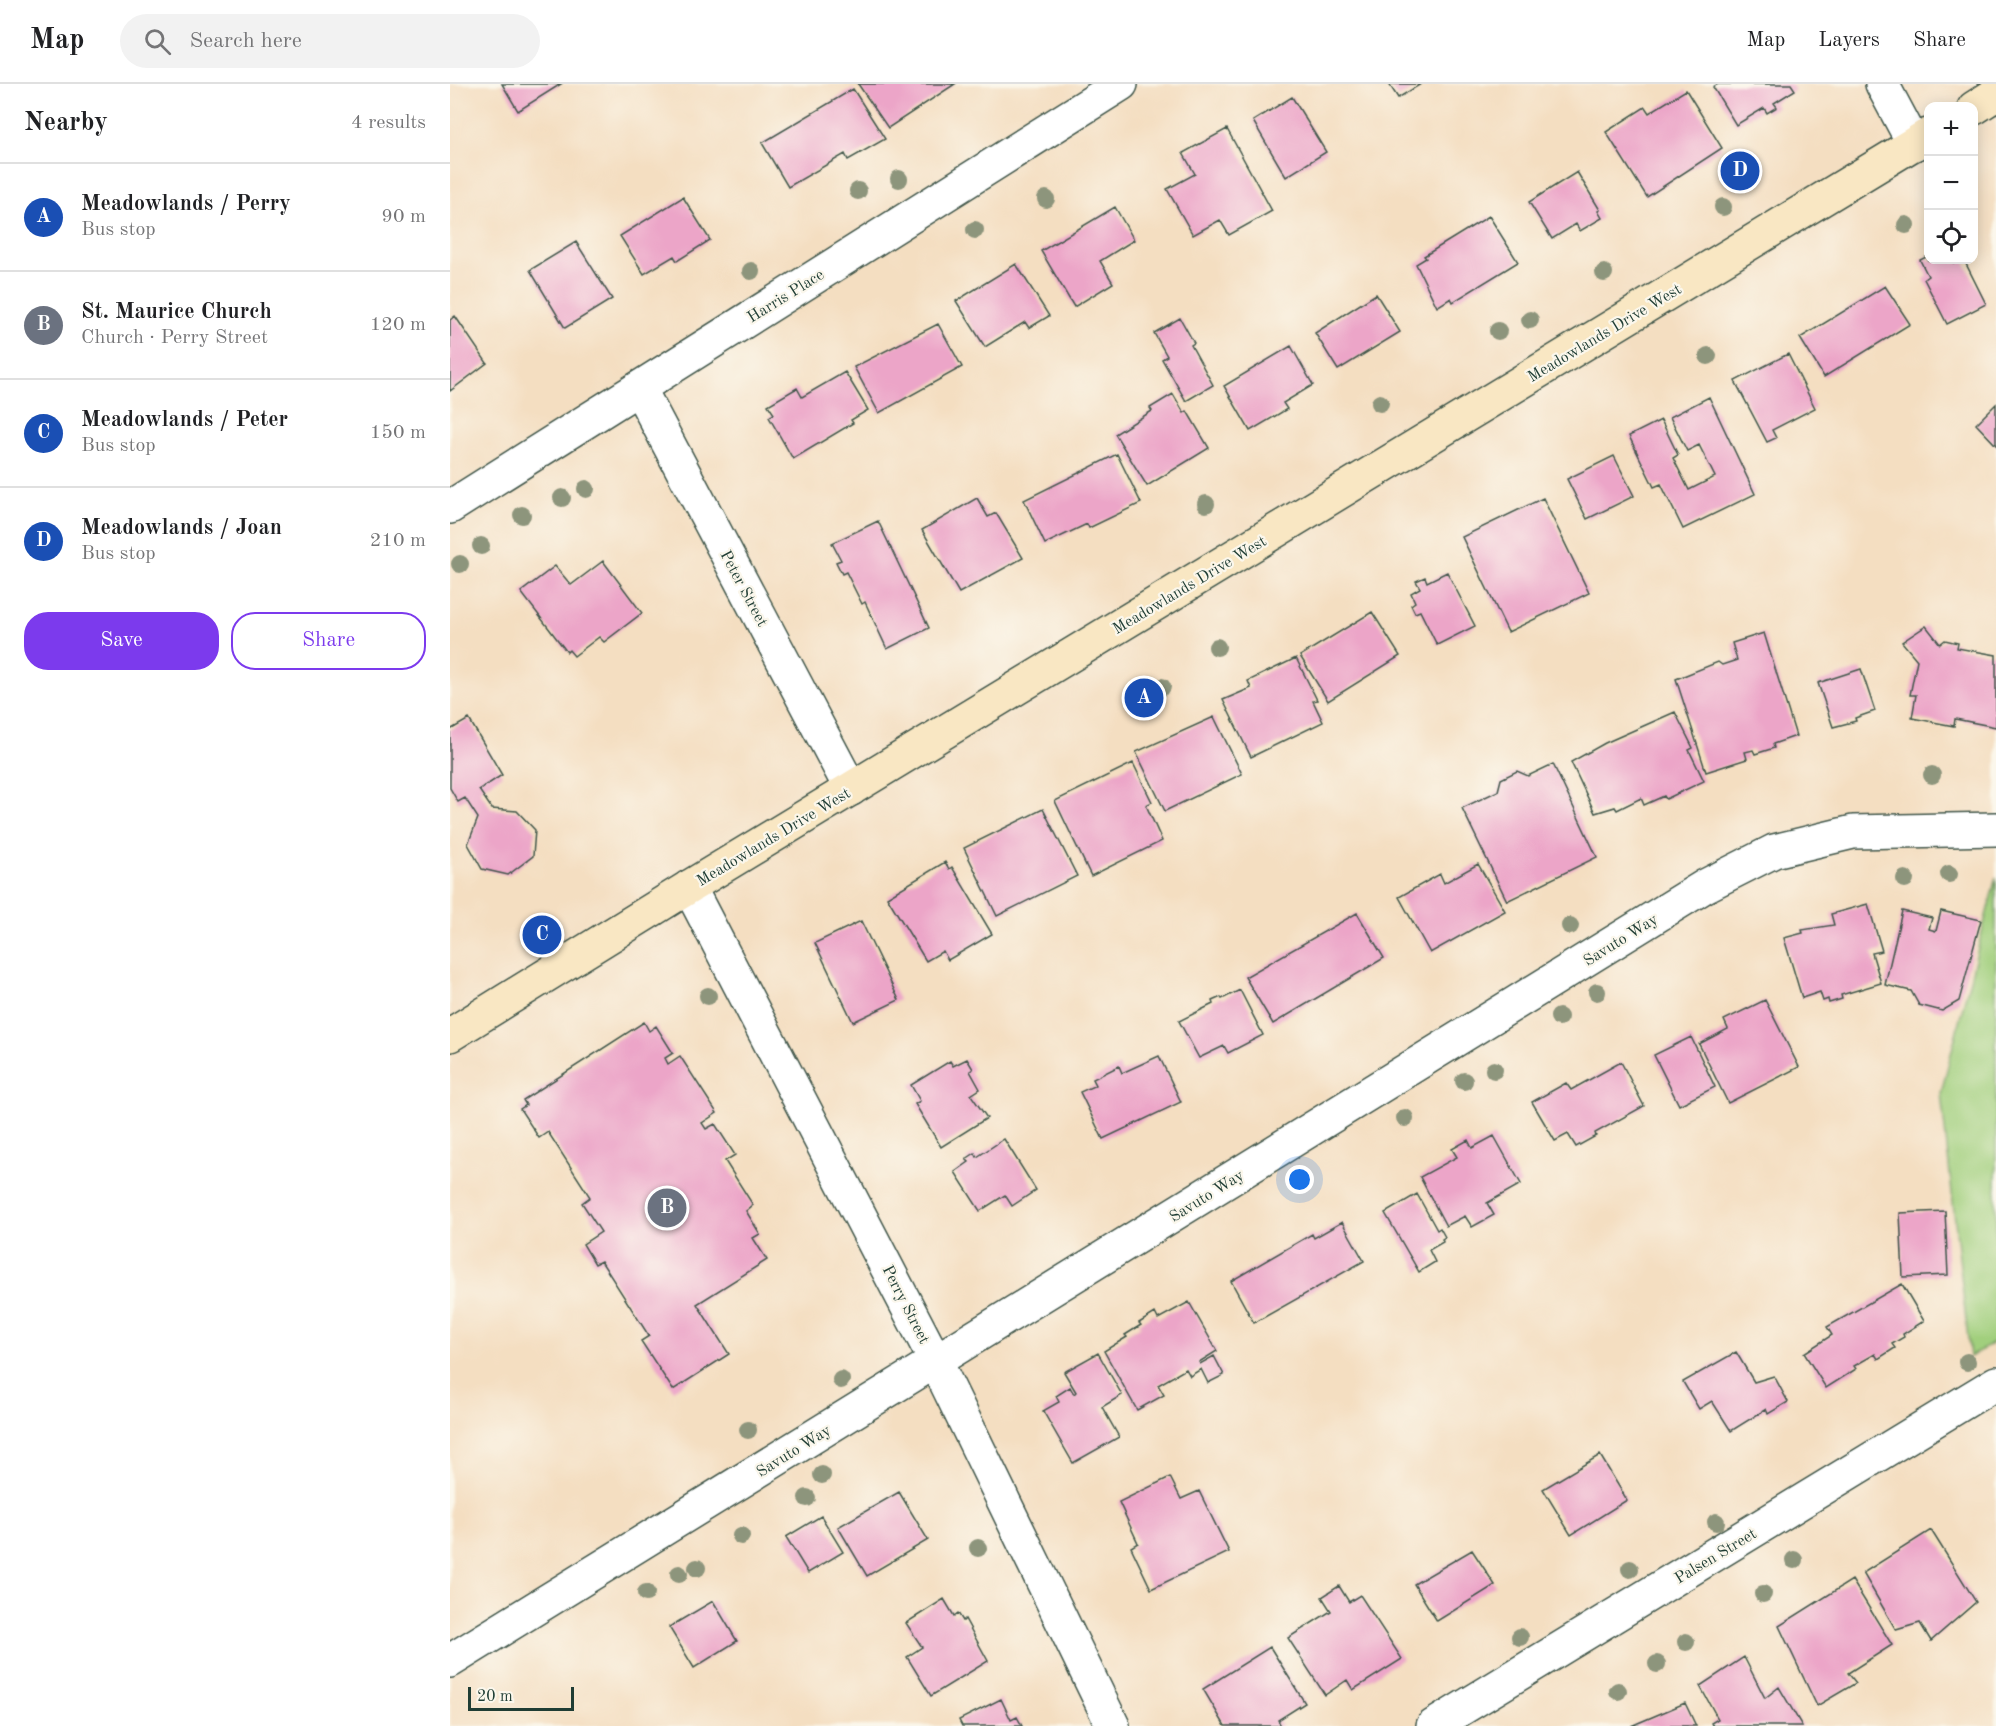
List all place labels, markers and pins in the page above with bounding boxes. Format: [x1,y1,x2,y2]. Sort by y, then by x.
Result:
pin: D [1720,148,1760,194]
pin: A [1124,676,1164,720]
pin: C [522,912,562,958]
pin: B [648,1186,686,1230]

